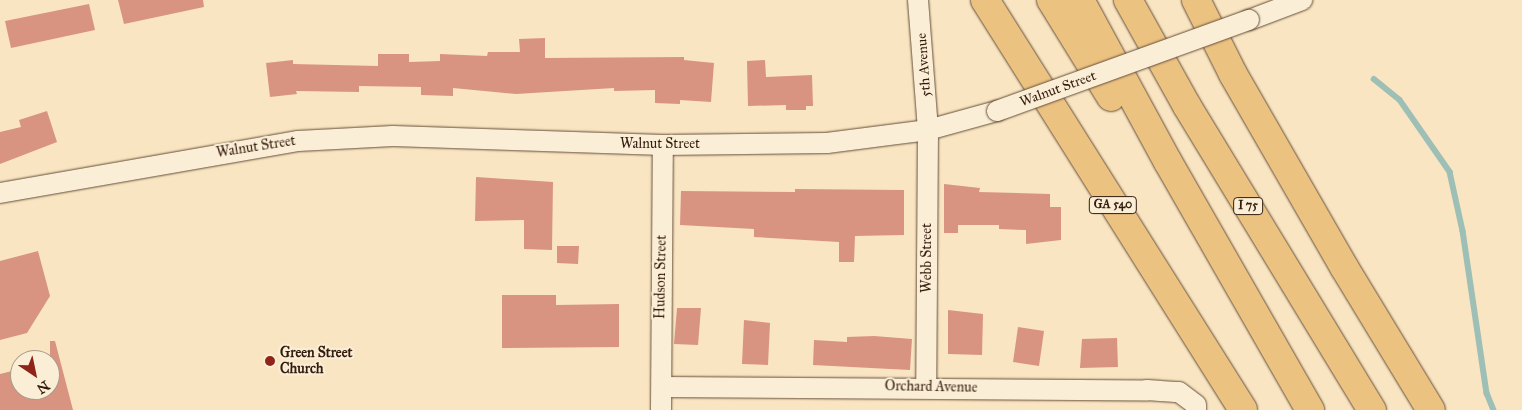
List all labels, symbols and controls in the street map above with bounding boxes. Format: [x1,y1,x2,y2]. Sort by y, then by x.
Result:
street label: 5th Avenue [913,32,935,98]
street label: Walnut Street [1018,67,1098,111]
street label: Walnut Street [215,132,297,162]
street label: Walnut Street [620,136,700,152]
road number: GA 540 [1088,196,1138,214]
road number: I 75 [1233,197,1263,216]
street label: Webb Street [919,223,935,293]
street label: Hudson Street [652,235,670,319]
place label: Green Street Church [280,345,352,378]
north arrow [10,350,60,400]
marker: Green Street Church [264,355,276,367]
text: N [33,377,53,397]
street label: Orchard Avenue [884,378,978,396]

